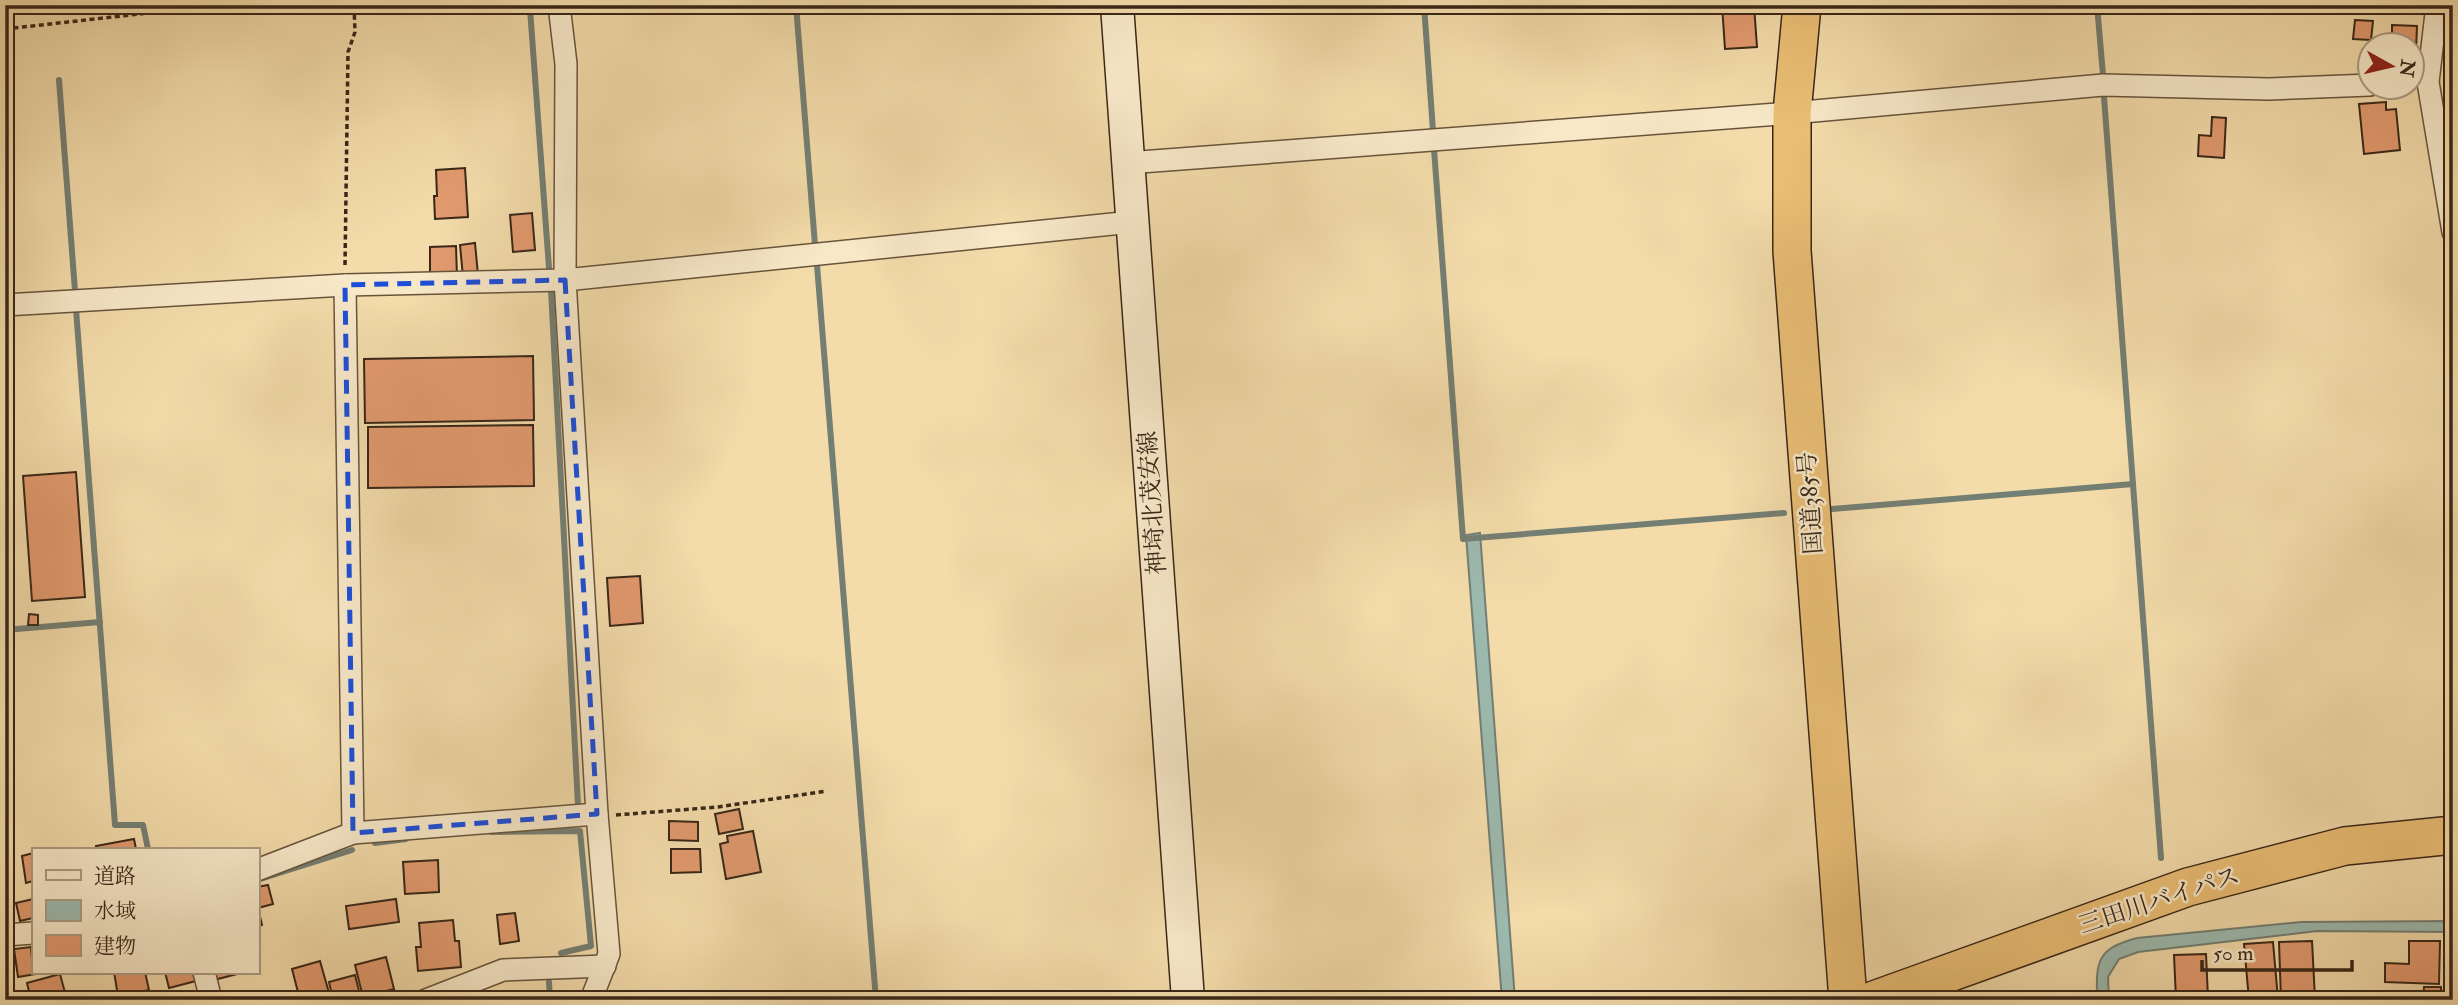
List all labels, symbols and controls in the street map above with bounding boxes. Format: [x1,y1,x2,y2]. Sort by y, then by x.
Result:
north arrow [2356,32,2426,102]
text: N [2394,57,2420,79]
street label: 神埼北茂安線 [1132,430,1173,576]
street label: 国道385号 [1791,450,1830,555]
legend [32,848,259,974]
street label: 三田川バイパス [2075,860,2244,941]
text: 道路 [94,863,136,890]
text: 水域 [94,898,136,925]
scale bar [2202,928,2353,972]
text: 建物 [94,933,136,960]
text: 50 m [2213,940,2254,967]

